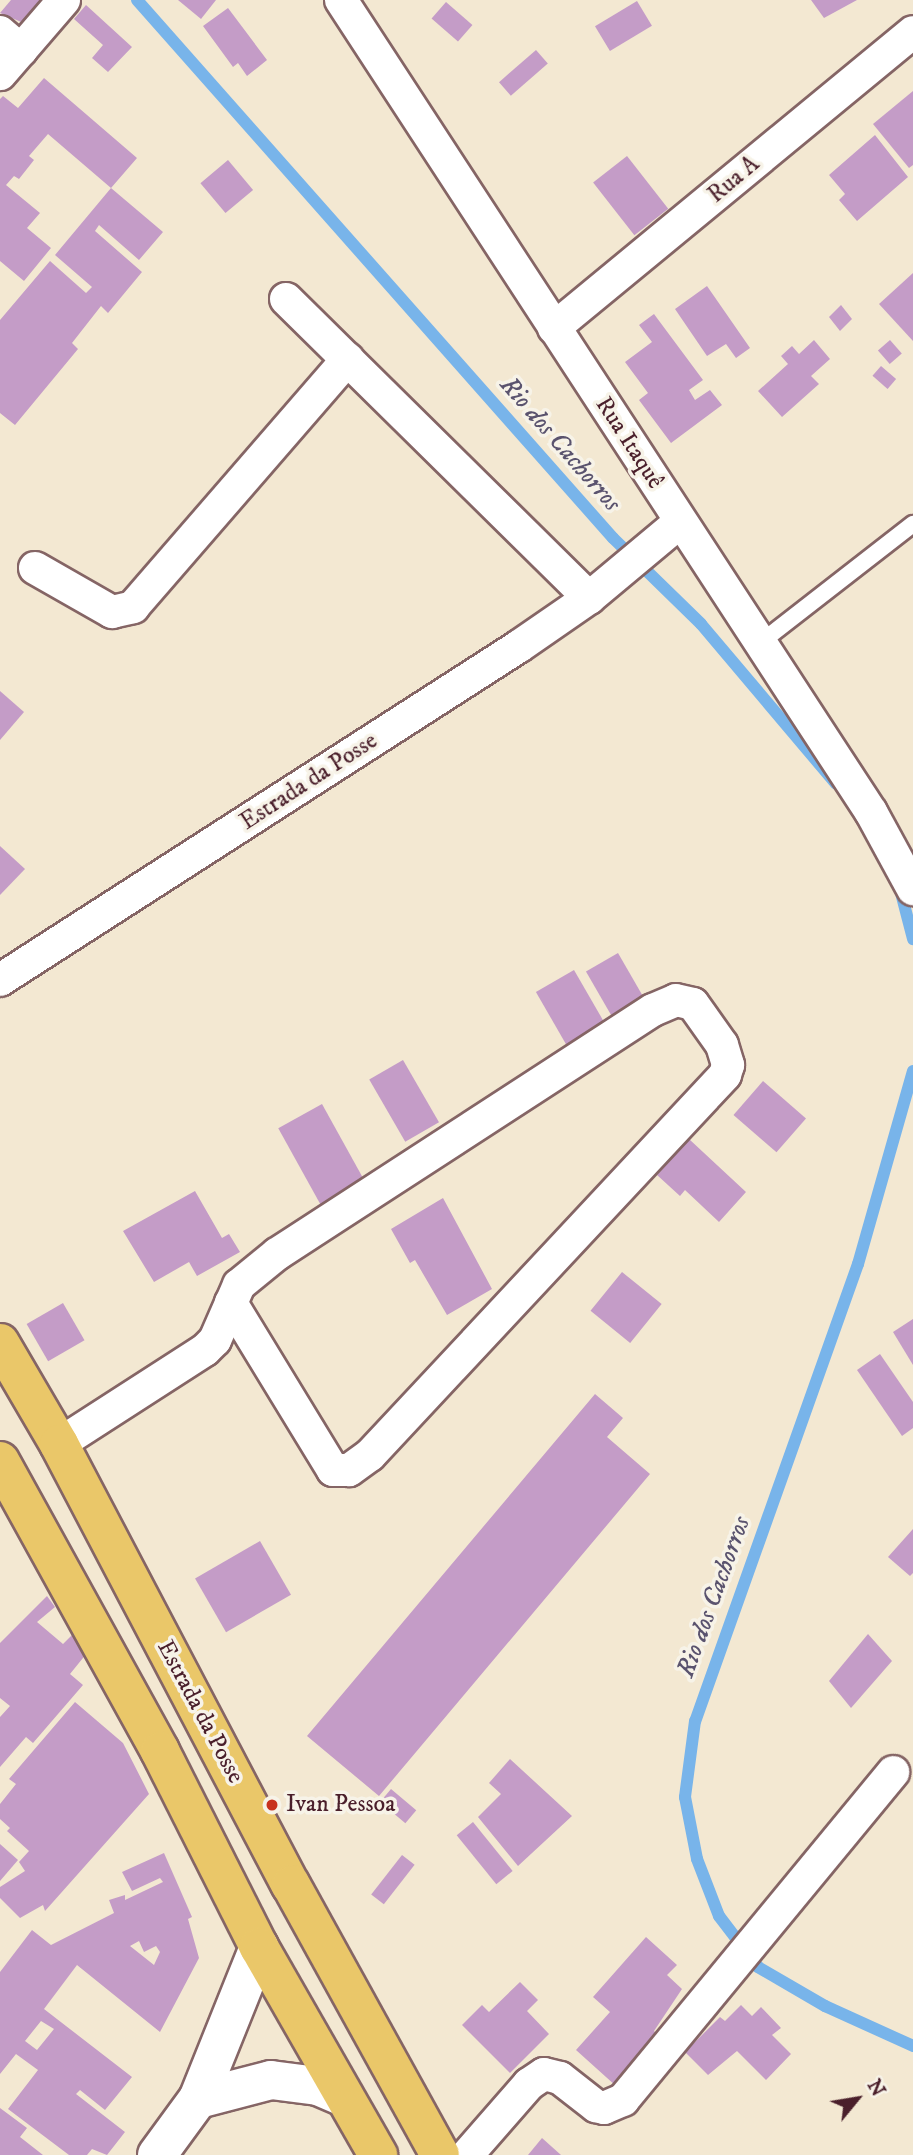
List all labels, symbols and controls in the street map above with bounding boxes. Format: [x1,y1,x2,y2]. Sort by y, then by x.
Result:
street label: Rua A [702,150,766,210]
water label: Rio dos Cachorros [493,370,627,518]
street label: Rua Itaquê [589,392,669,494]
street label: Estrada da Posse [235,727,383,837]
water label: Rio dos Cachorros [670,1512,758,1682]
street label: Estrada da Posse [150,1636,250,1788]
place label: Ivan Pessoa [286,1791,395,1819]
marker: Ivan Pessoa [264,1797,280,1813]
north arrow [822,2064,892,2134]
text: N [862,2076,889,2101]

